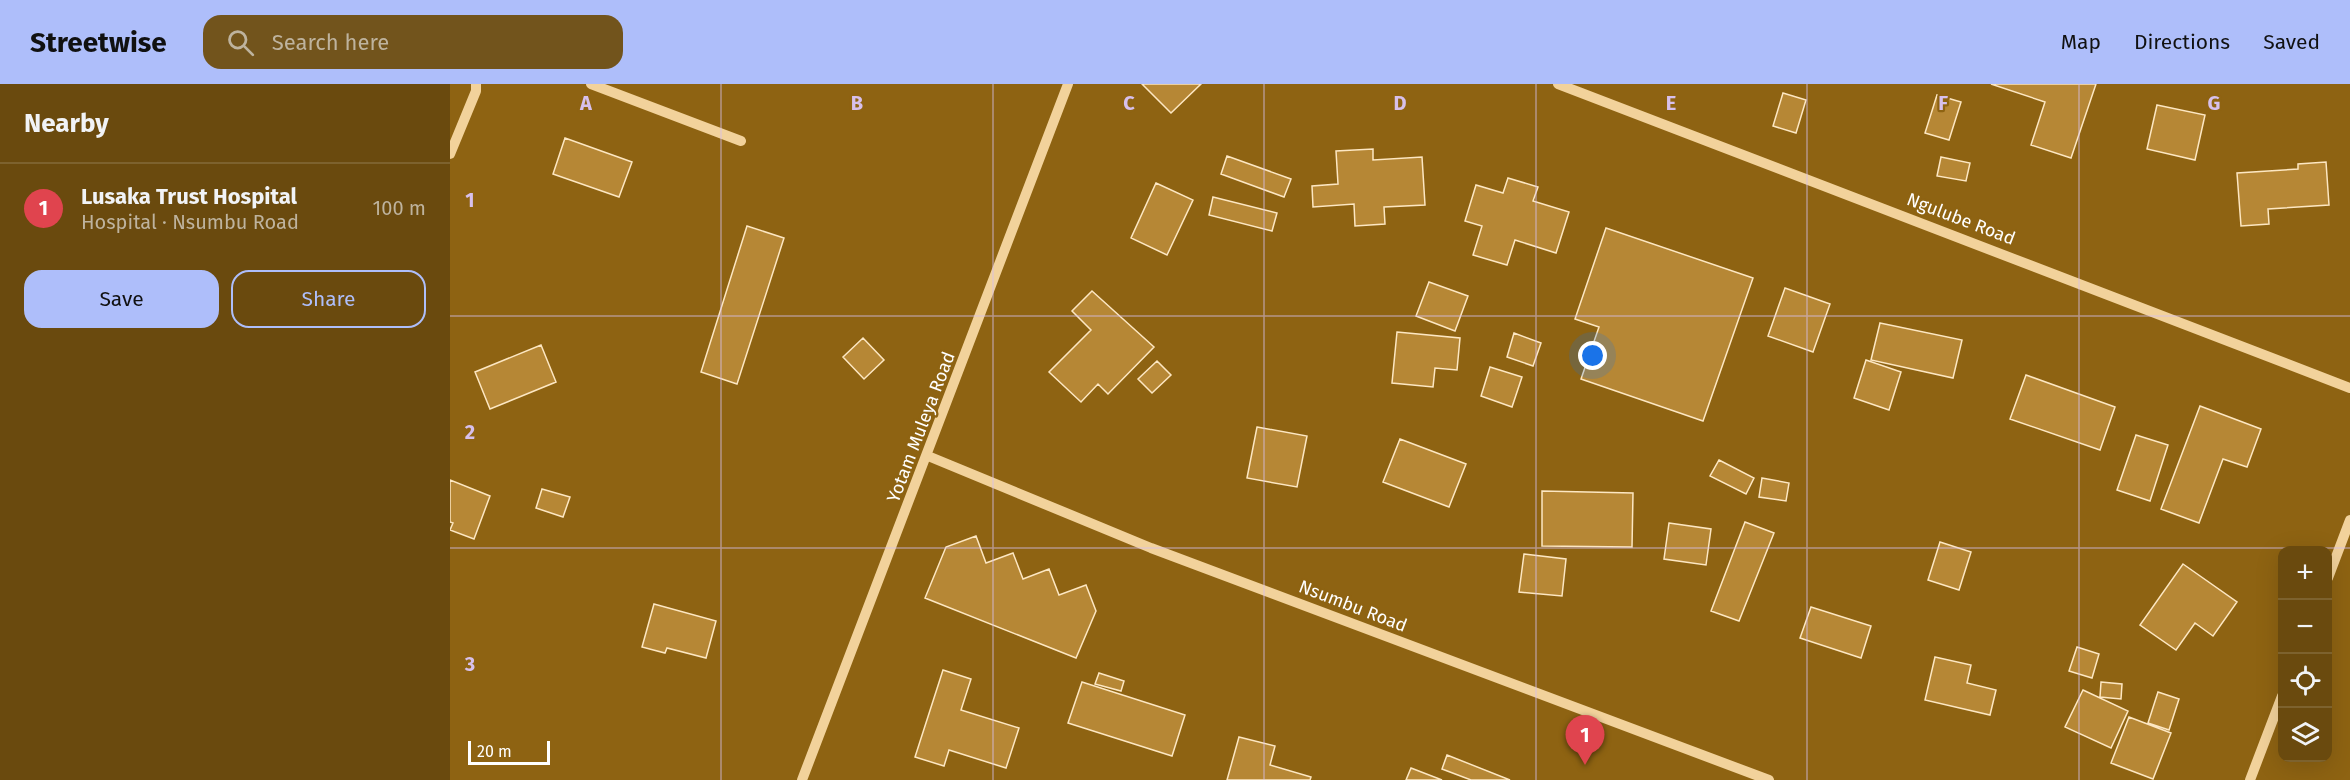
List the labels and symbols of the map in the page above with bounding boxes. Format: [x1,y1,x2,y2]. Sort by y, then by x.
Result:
text: A [579,91,593,115]
text: B [851,91,863,115]
text: C [1123,91,1135,115]
text: D [1393,91,1407,115]
text: E [1666,91,1676,115]
text: F [1938,91,1948,115]
text: G [2208,91,2220,115]
text: 1 [465,188,475,212]
street label: Ngulube Road [1904,188,2018,250]
your location [1578,341,1607,370]
street label: Yotam Muleya Road [882,348,960,506]
text: 2 [465,420,475,444]
street label: Nsumbu Road [1296,575,1410,637]
text: 3 [464,652,475,676]
pin: 1 [1566,716,1604,765]
scale bar [468,738,550,766]

